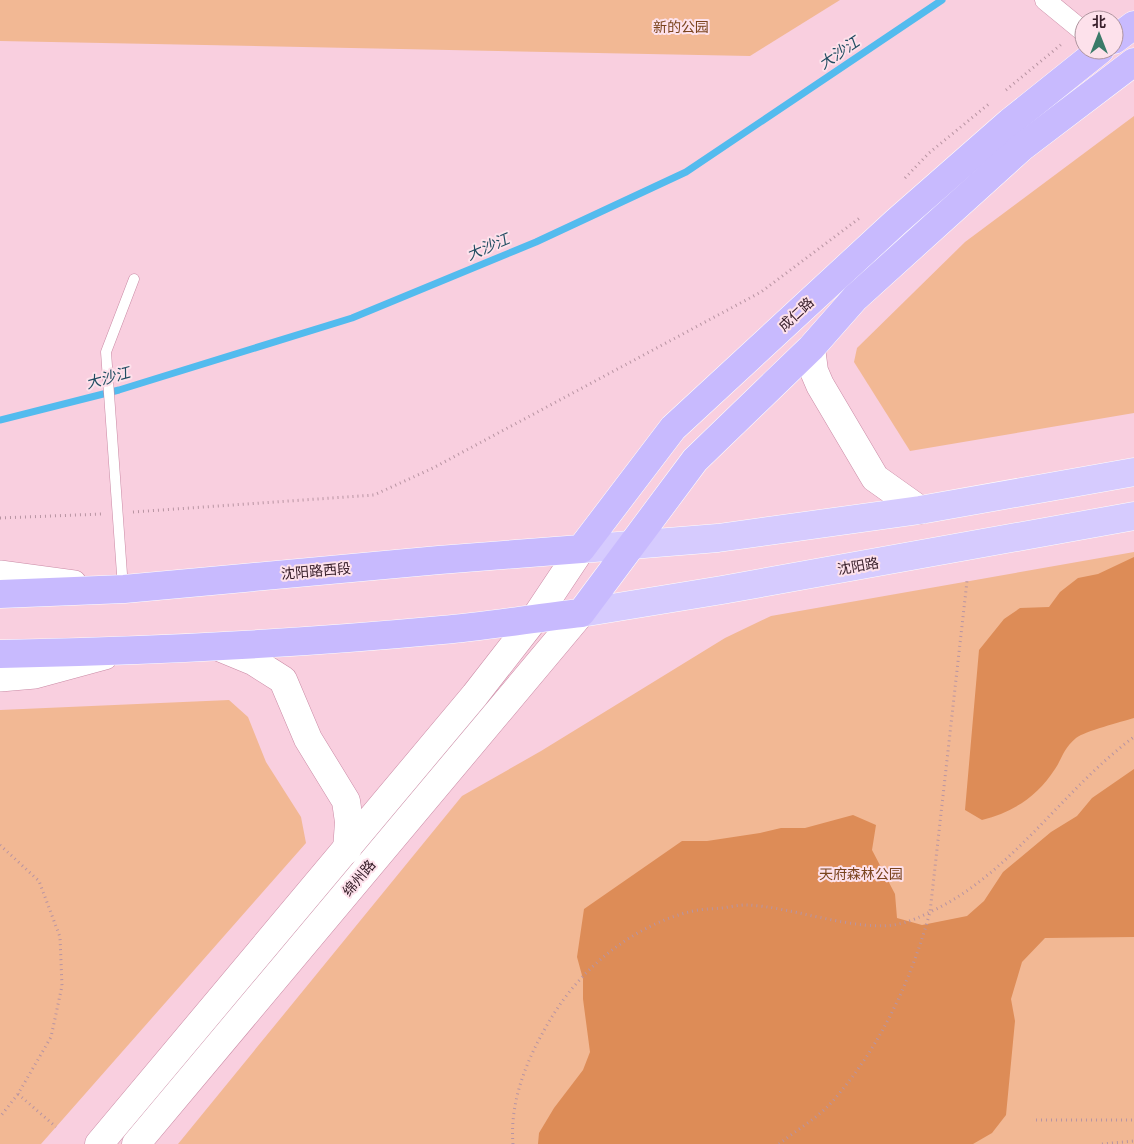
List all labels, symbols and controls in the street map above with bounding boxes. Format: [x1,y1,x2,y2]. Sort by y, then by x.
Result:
north arrow [1074,10,1124,60]
text: 北 [1092,14,1106,30]
park label: 新的公园 [653,19,709,35]
water label: 大沙江 [815,32,864,73]
water label: 大沙江 [464,229,514,264]
street label: 成仁路 [775,294,817,334]
water label: 大沙江 [84,363,134,393]
street label: 沈阳路 [836,554,880,578]
street label: 沈阳路西段 [280,560,352,582]
street label: 绵州路 [339,857,379,899]
park label: 天府森林公园 [819,866,903,882]

